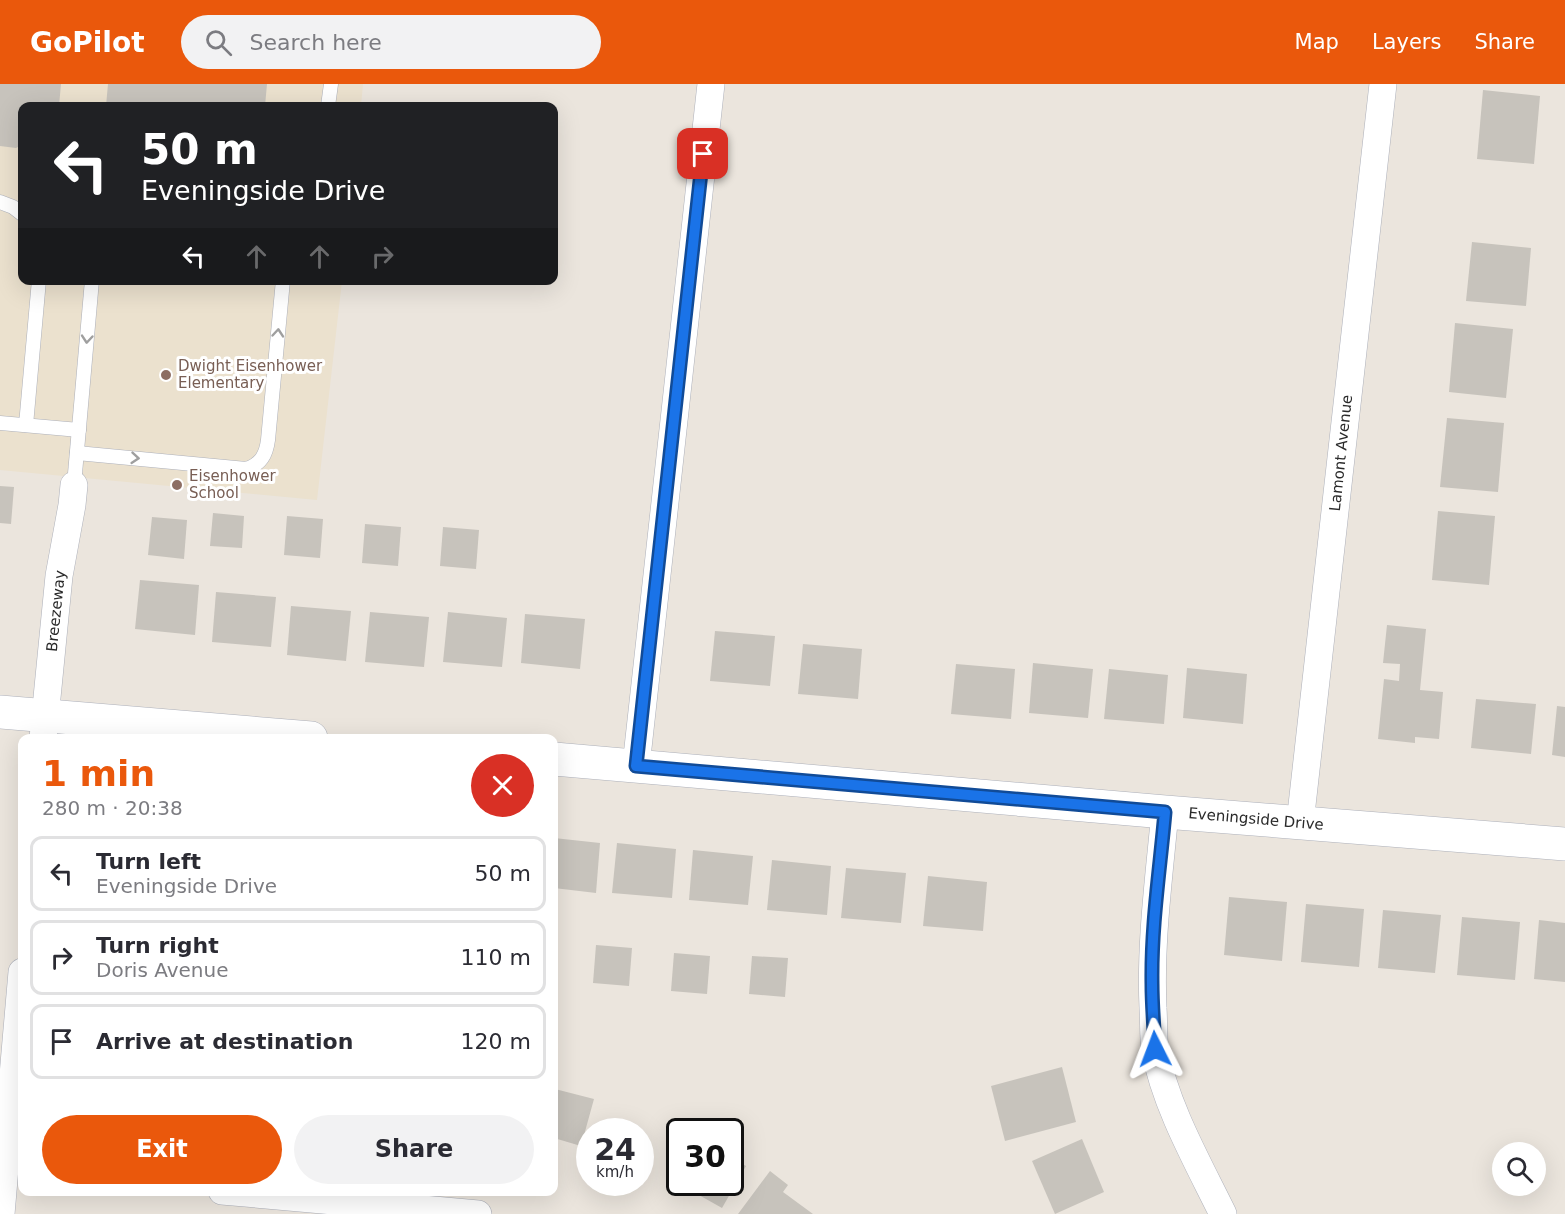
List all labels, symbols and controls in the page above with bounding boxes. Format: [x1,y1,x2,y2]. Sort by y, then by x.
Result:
search box [181,15,601,69]
text: GoPilot [30,26,145,59]
icon: search [202,26,235,59]
text: Search here [250,30,382,55]
text: Map [1295,30,1339,54]
text: Layers [1372,30,1441,54]
text: Share [1474,30,1535,54]
text: 50 m [141,125,258,174]
icon: left [42,126,120,204]
pin [677,128,728,179]
icon: arrive [686,137,719,170]
text: Eveningside Drive [141,175,385,206]
icon: left [177,240,210,273]
icon: ahead [240,240,273,273]
icon: ahead [303,240,336,273]
icon: right [366,240,399,273]
one-way arrow [271,329,284,338]
one-way arrow [81,334,94,343]
place label: Dwight Eisenhower Elementary [178,357,323,392]
marker: Dwight Eisenhower Elementary [159,368,173,382]
street label: Lamont Avenue [1326,394,1356,512]
one-way arrow [130,451,139,464]
place label: Eisenhower School [189,467,276,502]
marker: Eisenhower School [170,478,184,492]
street label: Breezeway [43,569,69,653]
text: 1 min [42,753,155,794]
button: close [471,754,534,817]
text: 280 m · 20:38 [42,796,183,820]
street label: Eveningside Drive [1188,804,1324,834]
text: Turn left [96,849,201,874]
icon: left [45,857,78,890]
text: 50 m [475,861,531,886]
text: Eveningside Drive [96,874,277,898]
text: Turn right [96,933,219,958]
icon: right [45,941,78,974]
text: 110 m [461,945,531,970]
text: Doris Avenue [96,958,229,982]
position arrow [1123,1017,1187,1081]
icon: arrive [45,1025,78,1058]
text: Arrive at destination [96,1029,353,1054]
text: 120 m [461,1029,531,1054]
button: Exit [42,1115,282,1184]
button: Share [294,1115,534,1184]
speed limit sign: 30 [666,1118,744,1196]
text: 24 [594,1132,636,1167]
map controls [1492,1142,1546,1196]
button: search [1492,1142,1546,1196]
text: km/h [596,1163,634,1181]

